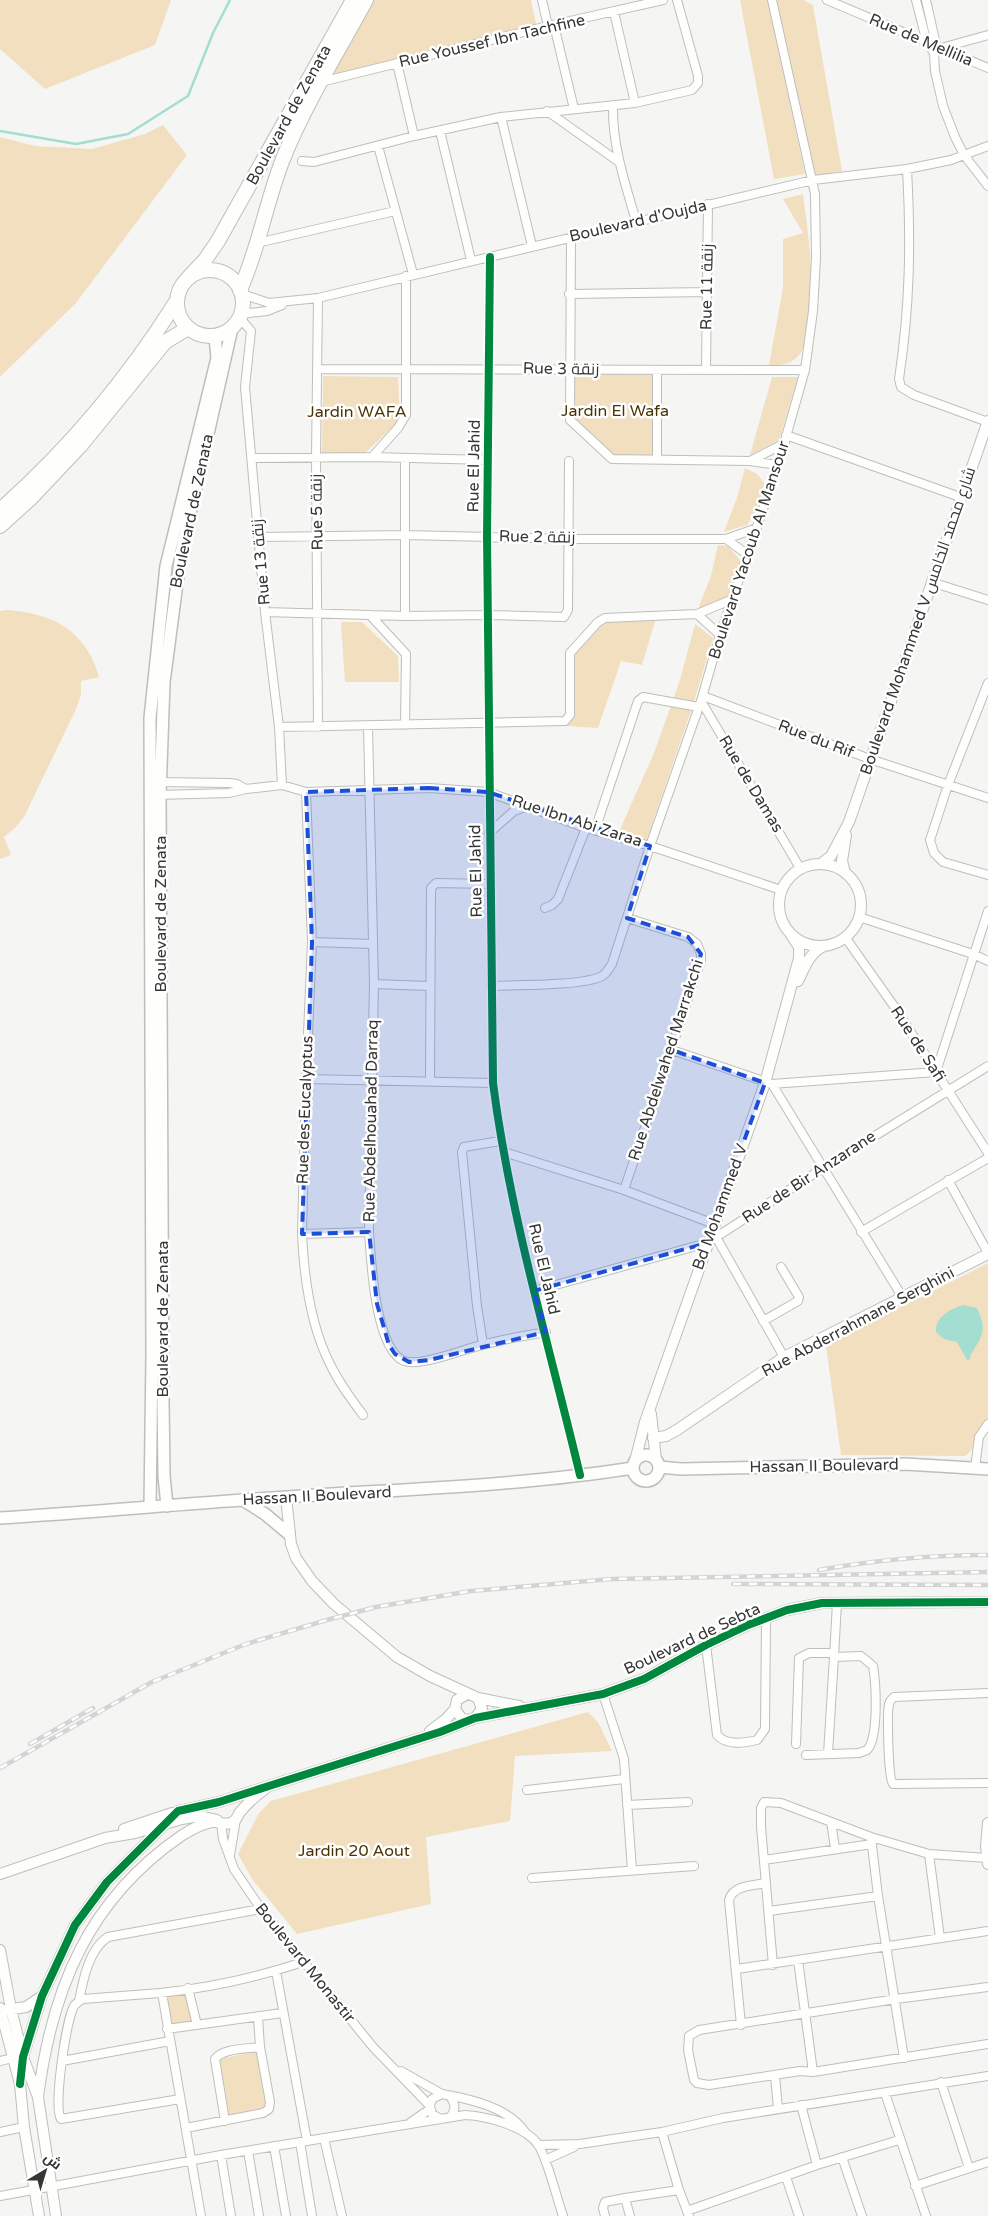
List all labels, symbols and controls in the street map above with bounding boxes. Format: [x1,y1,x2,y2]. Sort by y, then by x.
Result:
street label: Rue de Mellilia [866,9,976,71]
street label: Rue Youssef Ibn Tachfine [397,10,587,72]
street label: Boulevard de Zenata [242,41,336,189]
street label: Boulevard d'Oujda [567,195,709,247]
street label: Rue 11 زنقة [696,244,718,330]
street label: Rue 3 زنقة [523,358,599,380]
park label: Jardin El Wafa [561,401,669,421]
park label: Jardin WAFA [307,402,407,422]
street label: Rue El Jahid [463,419,485,513]
street label: Boulevard de Zenata [166,432,218,590]
street label: Boulevard Yacoub Al Mansour [704,437,794,662]
street label: Boulevard Mohammed V شارع محمد الخامس [856,464,981,778]
street label: Rue 5 زنقة [306,474,328,550]
street label: Rue 13 زنقة [247,518,275,606]
street label: Rue 2 زنقة [499,526,575,548]
street label: Rue du Rif [775,715,858,763]
street label: Rue de Damas [714,732,788,836]
street label: Rue Ibn Abi Zaraa [509,790,645,852]
street label: Rue El Jahid [465,824,487,918]
street label: Boulevard de Zenata [151,835,171,993]
street label: Rue Abdelwahed Marrakchi [624,957,708,1163]
street label: Rue de Safi [886,1002,950,1086]
street label: Rue Abdelhouahad Darraq [359,1019,383,1223]
street label: Rue des Eucalyptus [292,1035,318,1185]
street label: Rue de Bir Anzarane [738,1126,880,1228]
street label: Bd Mohammed V [688,1141,752,1273]
street label: Rue El Jahid [524,1221,564,1317]
street label: Boulevard de Zenata [153,1240,173,1398]
street label: Rue Abderrahmane Serghini [758,1263,958,1381]
street label: Hassan II Boulevard [749,1455,899,1477]
street label: Hassan II Boulevard [242,1482,392,1510]
street label: Boulevard de Sebta [621,1599,763,1679]
park label: Jardin 20 Aout [298,1841,410,1861]
street label: Boulevard Monastir [251,1899,360,2028]
north arrow [20,2146,70,2196]
text: ش [40,2149,65,2173]

